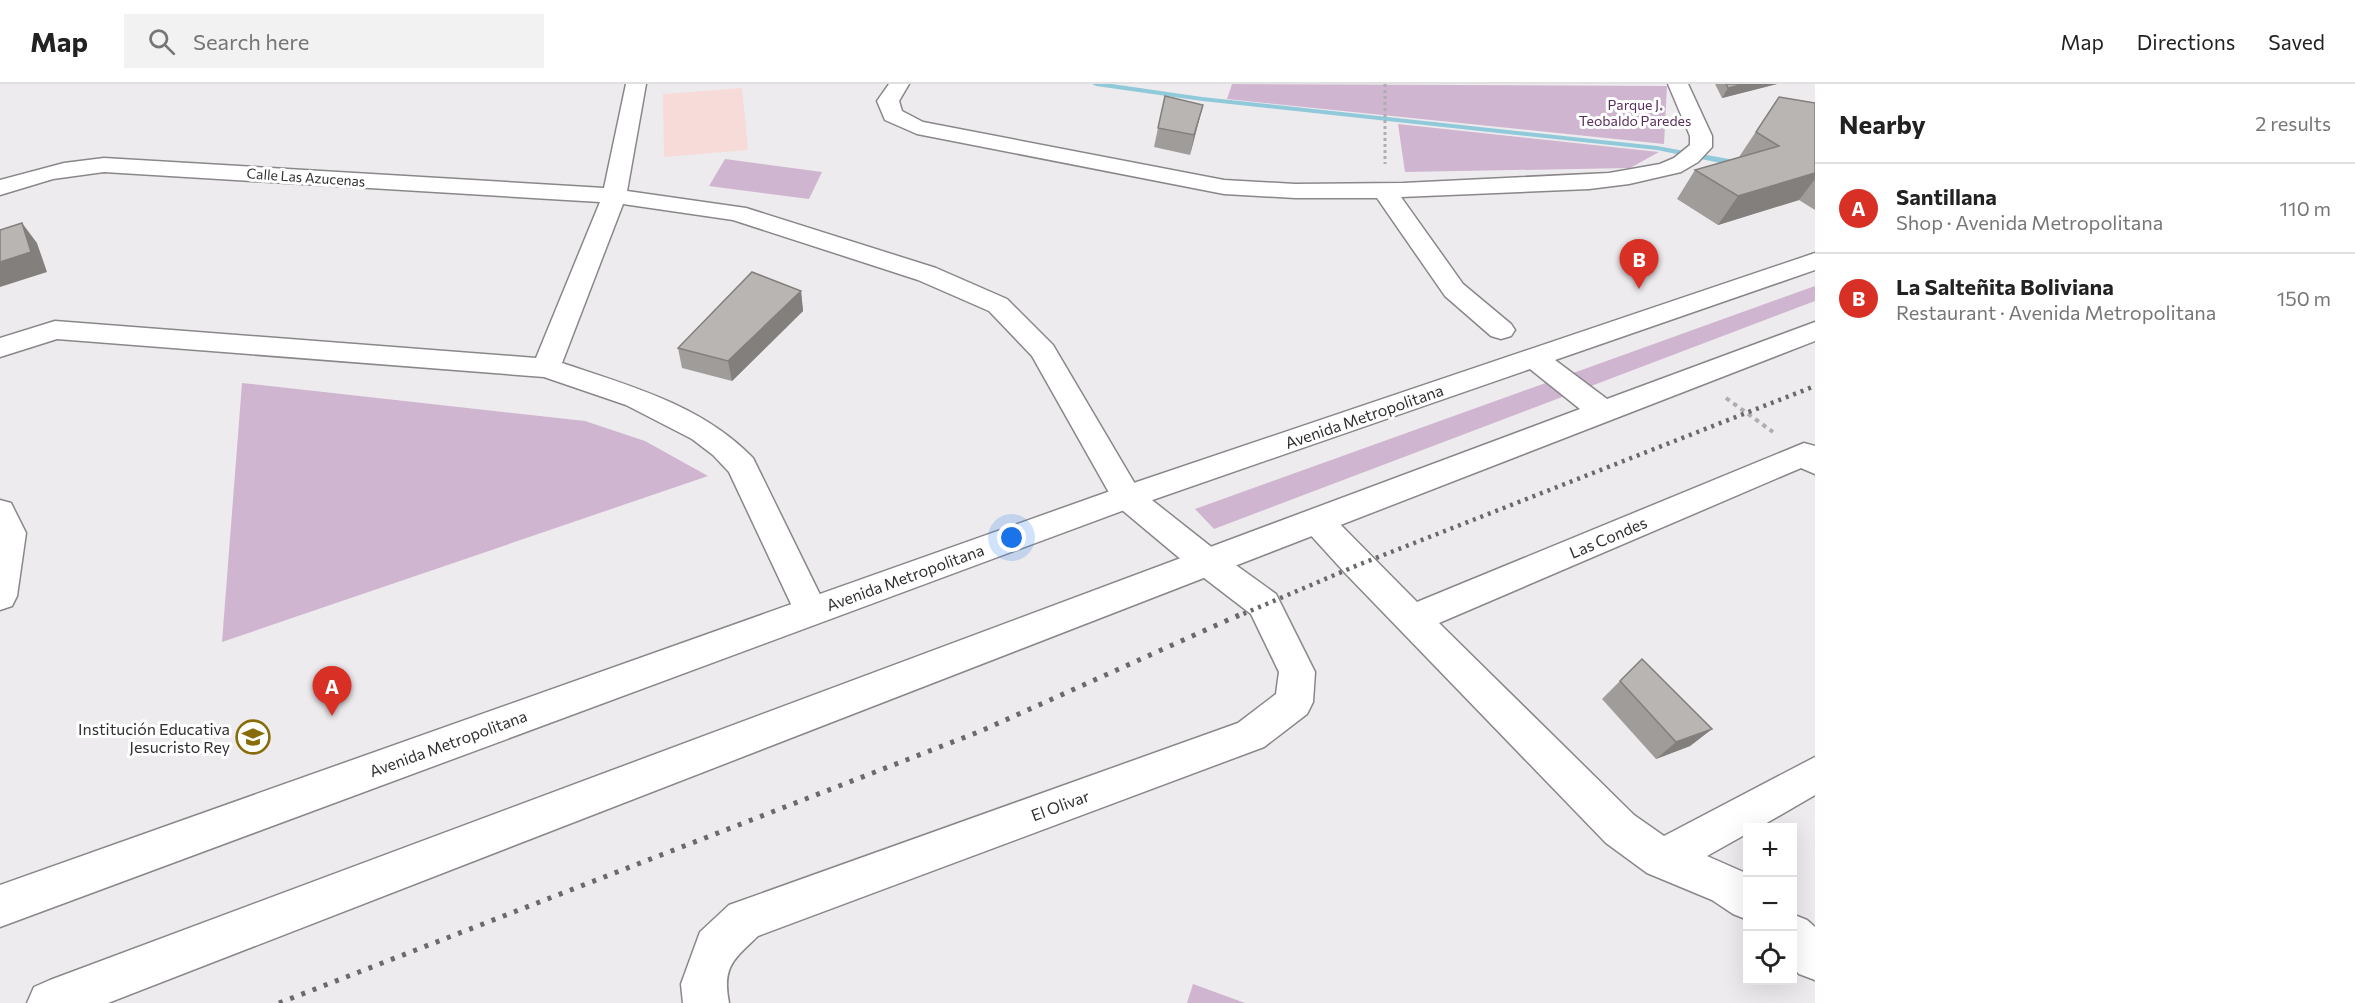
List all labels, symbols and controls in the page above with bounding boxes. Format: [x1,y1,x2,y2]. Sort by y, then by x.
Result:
search box [124,14,544,68]
text: Map [30,24,88,58]
icon: search [145,25,178,58]
text: Search here [193,28,309,55]
text: Map [2061,29,2104,54]
text: Directions [2137,29,2235,54]
text: Saved [2268,29,2325,54]
park label: Parque J. Teobaldo Paredes [1579,96,1691,129]
text: Nearby [1839,108,1926,139]
text: 2 results [2255,111,2331,135]
street label: Calle Las Azucenas [246,164,366,190]
text: Santillana [1896,183,1997,210]
text: A [1851,196,1866,220]
text: 110 m [2280,196,2331,220]
text: Shop · Avenida Metropolitana [1896,210,2163,234]
pin: B [1620,240,1658,289]
text: La Salteñita Boliviana [1896,273,2114,300]
text: B [1852,286,1865,310]
text: 150 m [2277,286,2331,310]
text: Restaurant · Avenida Metropolitana [1896,300,2216,324]
street label: Avenida Metropolitana [1282,380,1446,452]
street label: Las Condes [1566,512,1650,562]
your location [997,523,1026,552]
street label: Avenida Metropolitana [824,540,986,614]
pin: A [312,666,352,716]
street label: Avenida Metropolitana [367,706,529,780]
place label: Institución Educativa Jesucristo Rey [78,719,230,756]
school or university icon: Institución Educativa Jesucristo Rey [235,719,271,755]
street label: El Olivar [1028,785,1092,824]
map controls [1743,823,1797,985]
button: + [1743,823,1797,877]
button: − [1743,877,1797,931]
button: locate [1743,931,1797,985]

